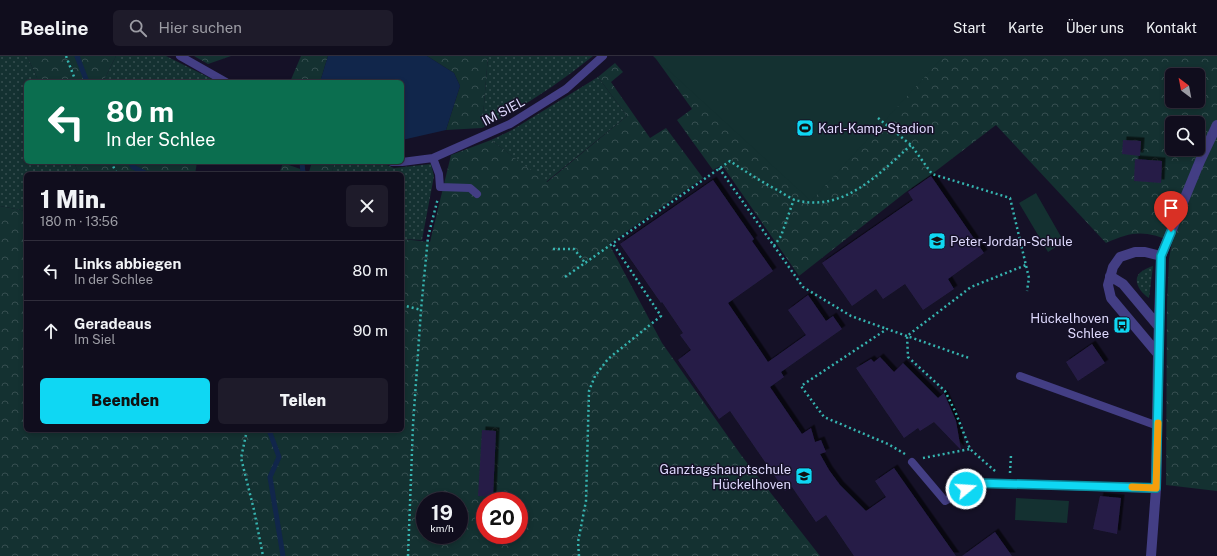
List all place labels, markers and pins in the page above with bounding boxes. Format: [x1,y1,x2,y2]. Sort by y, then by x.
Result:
sports icon: Karl-Kamp-Stadion [795,118,815,138]
place label: Karl-Kamp-Stadion [818,121,934,136]
pin [1154,191,1188,232]
school or university icon: Peter-Jordan-Schule [927,231,947,251]
place label: Peter-Jordan-Schule [950,234,1073,249]
place label: Hückelhoven Schlee [1030,311,1109,341]
bus stop icon: Hückelhoven Schlee [1112,315,1132,335]
place label: Ganztagshauptschule Hückelhoven [659,462,791,492]
school or university icon: Ganztagshauptschule Hückelhoven [794,466,814,486]

